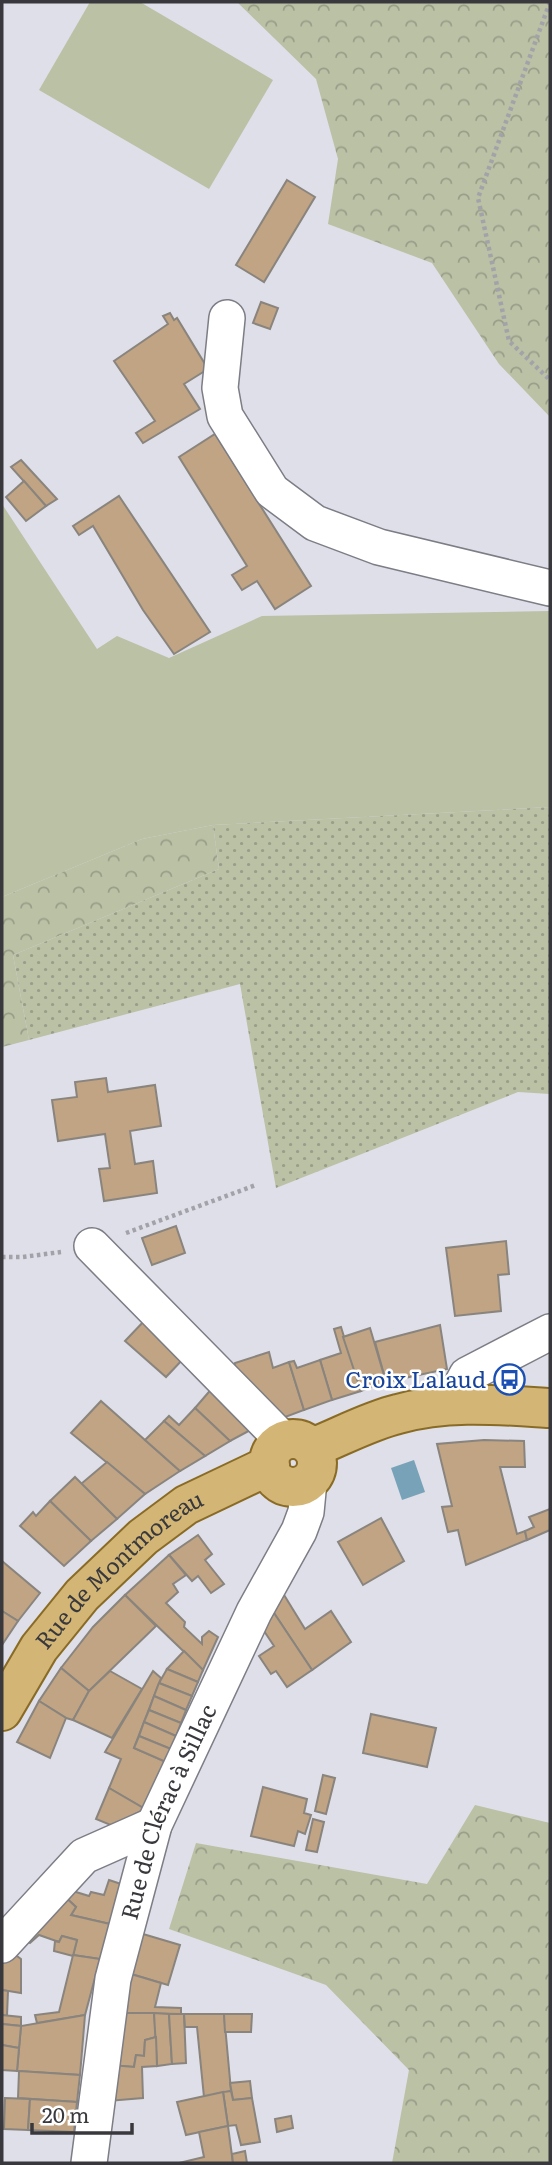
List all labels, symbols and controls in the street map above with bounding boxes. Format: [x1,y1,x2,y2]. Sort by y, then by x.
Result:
place label: Croix Lalaud [345,1361,486,1395]
bus stop icon: Croix Lalaud [492,1363,526,1397]
street label: Rue de Montmoreau [26,1480,208,1656]
street label: Rue de Clérac à Sillac [111,1698,224,1923]
scale bar [32,2092,131,2136]
text: 20 m [42,2098,89,2129]

